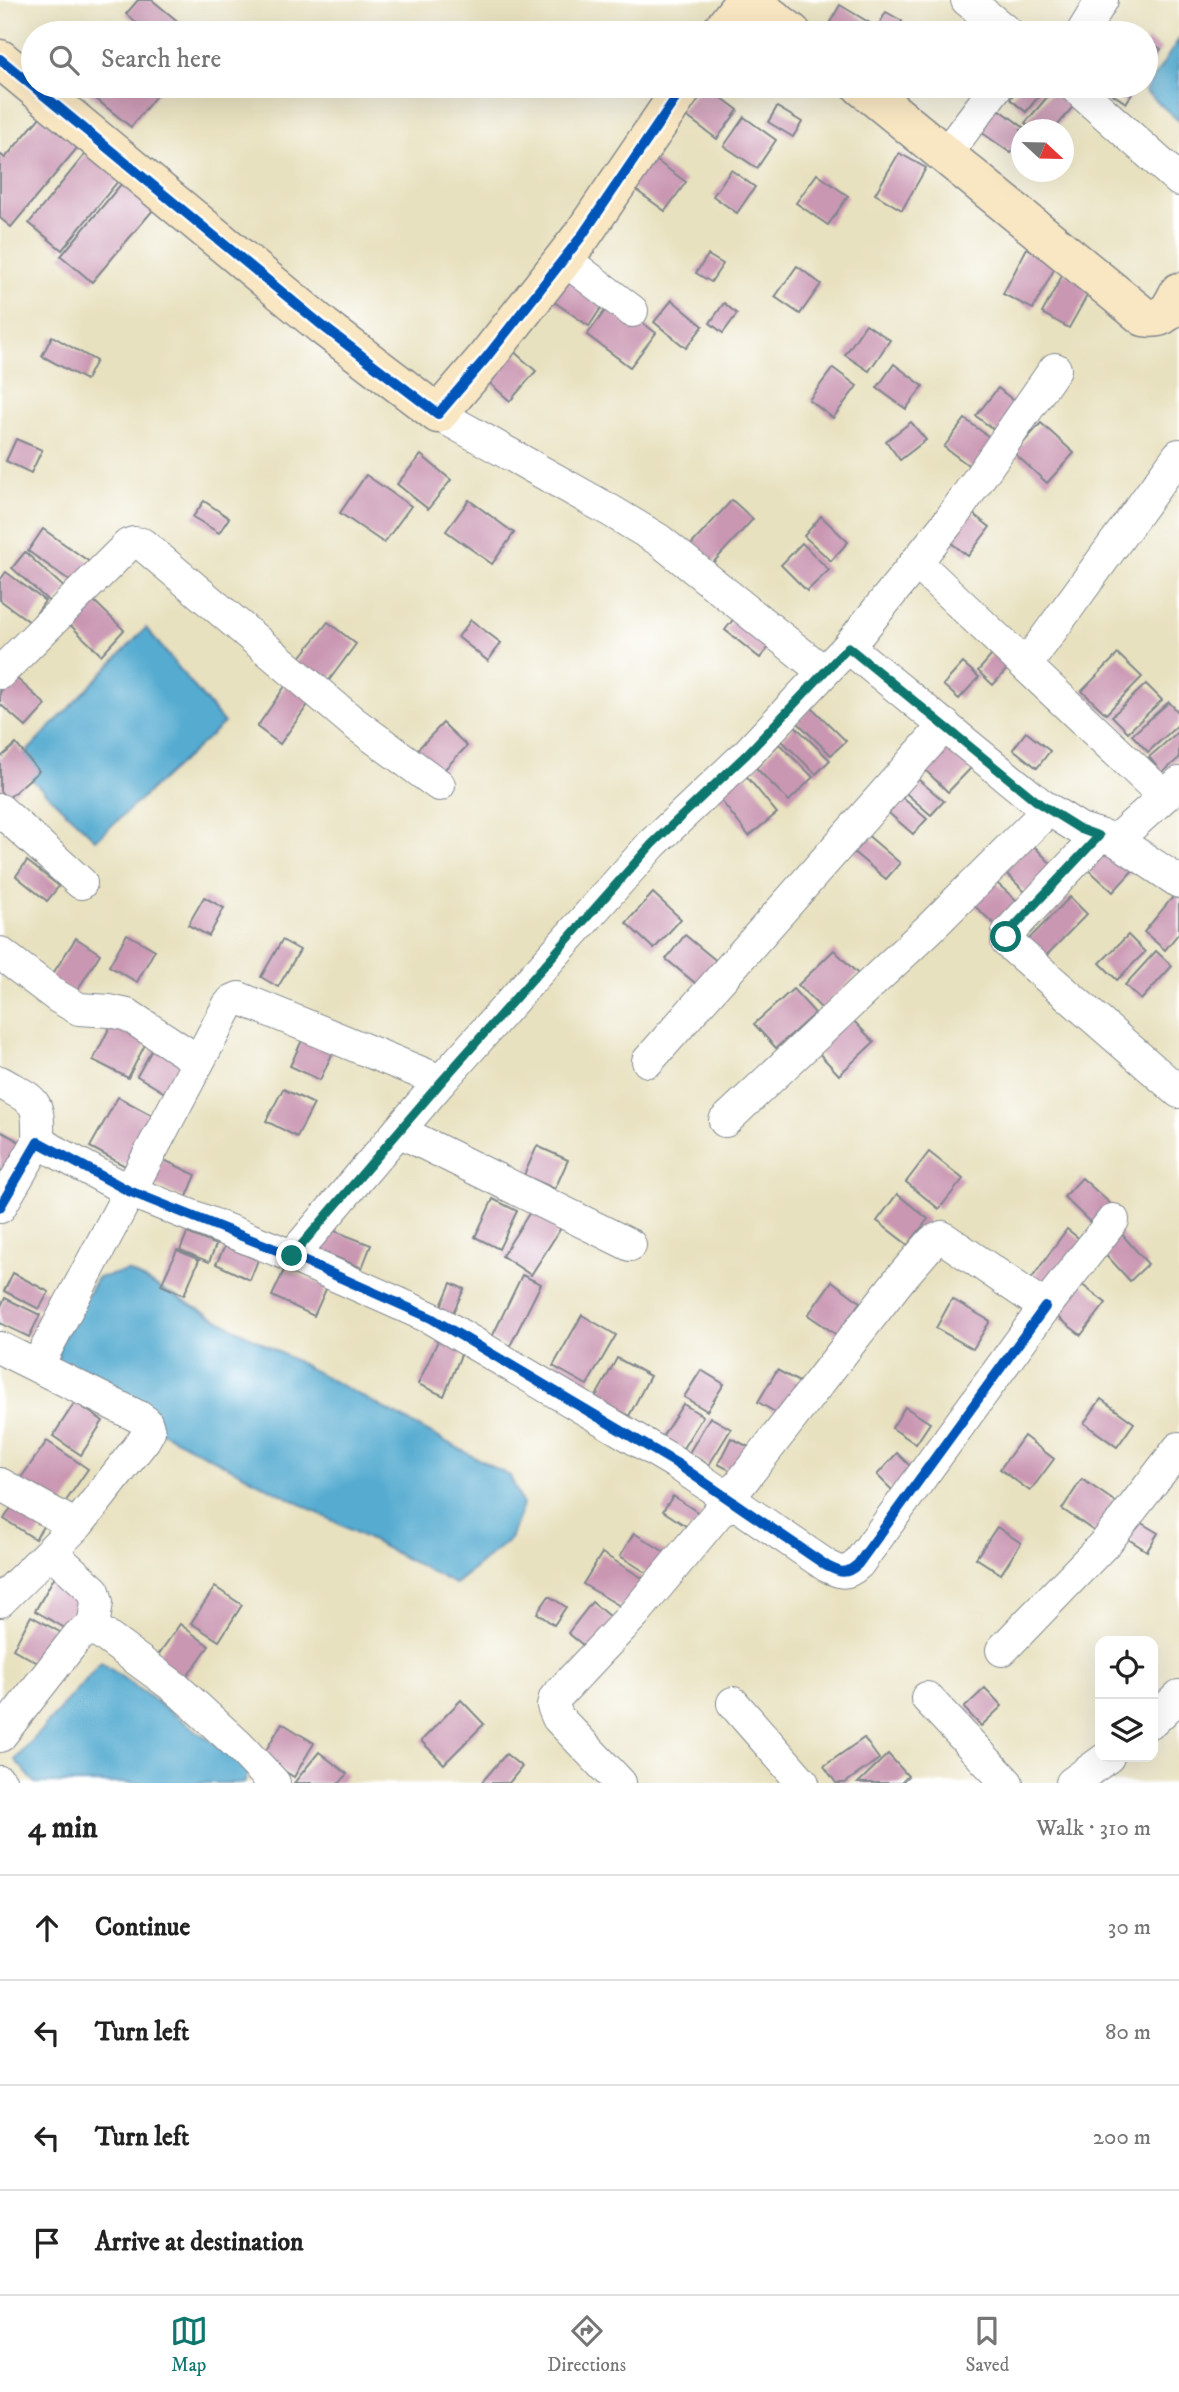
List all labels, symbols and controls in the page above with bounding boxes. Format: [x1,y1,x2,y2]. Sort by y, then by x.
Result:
search box [21,21,1158,98]
icon: search [45,41,83,79]
text: Search here [101,43,221,76]
north arrow [1011,119,1074,182]
route start [990,921,1021,952]
route end [276,1240,307,1271]
map controls [1095,1636,1158,1762]
button: locate [1095,1636,1158,1699]
button: layers [1095,1699,1158,1762]
text: 4 min [28,1810,98,1847]
text: Walk · 310 m [1036,1814,1151,1843]
icon: ahead [28,1909,66,1947]
text: Continue [95,1911,190,1944]
text: 30 m [1108,1913,1151,1942]
icon: left [28,2014,66,2052]
text: Turn left [95,2016,189,2049]
text: 80 m [1105,2018,1151,2047]
icon: left [28,2119,66,2157]
text: Turn left [95,2121,189,2154]
text: 200 m [1093,2123,1151,2152]
icon: arrive [28,2224,66,2262]
text: Arrive at destination [95,2226,304,2259]
tab: Map [170,2312,208,2377]
tab: Directions [547,2312,626,2377]
tab: Saved [966,2312,1009,2377]

